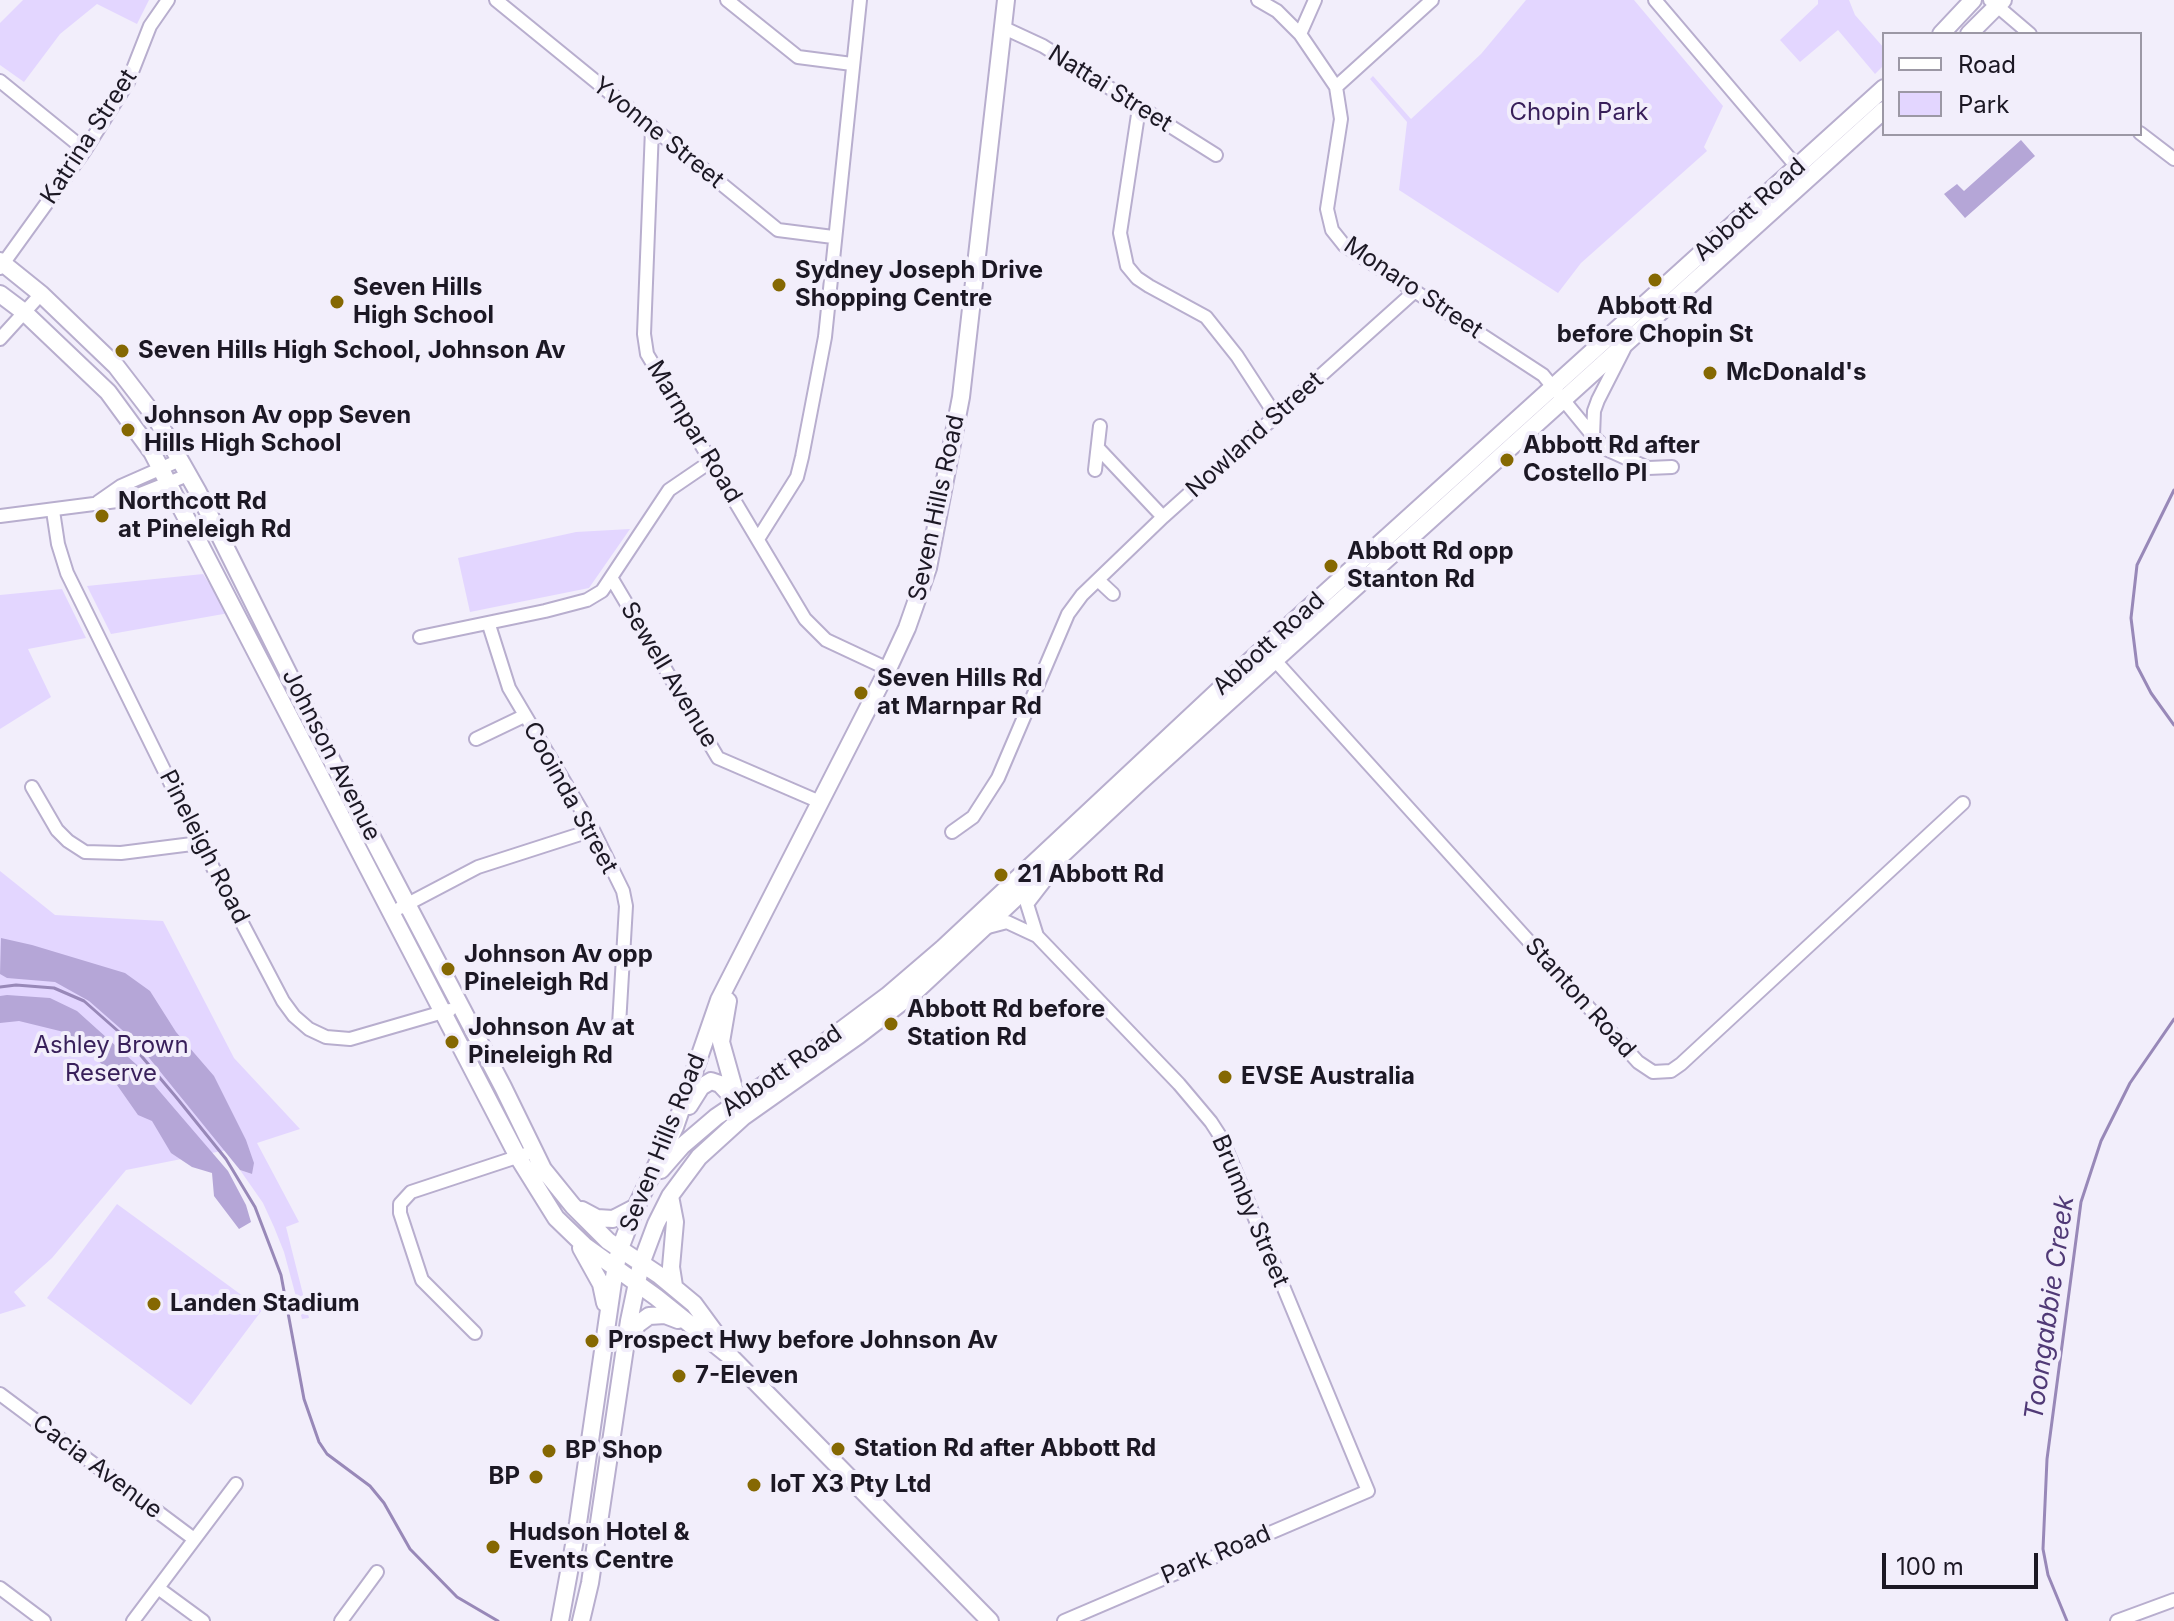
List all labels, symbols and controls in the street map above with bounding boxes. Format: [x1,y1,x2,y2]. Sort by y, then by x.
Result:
legend [1882,32,2142,136]
street label: Nattai Street [1043,40,1177,138]
text: Road [1958,50,2016,79]
street label: Katrina Street [35,64,143,210]
street label: Yvonne Street [587,71,729,195]
text: Park [1958,90,2009,119]
park label: Chopin Park [1510,99,1648,127]
street label: Abbott Road [1688,152,1812,268]
street label: Monaro Street [1338,231,1488,345]
place label: Sydney Joseph Drive Shopping Centre [795,257,1043,313]
marker: Abbott Rd before Chopin St [1646,271,1664,289]
place label: Seven Hills High School [353,274,494,330]
marker: Sydney Joseph Drive Shopping Centre [770,276,788,294]
marker: Seven Hills High School [328,293,346,311]
place label: Abbott Rd before Chopin St [1557,293,1753,349]
place label: Seven Hills High School, Johnson Av [138,337,566,365]
marker: Seven Hills High School, Johnson Av [113,342,131,360]
street label: Marnpar Road [640,356,748,508]
place label: McDonald's [1726,359,1866,387]
marker: McDonald's [1701,364,1719,382]
street label: Nowland Street [1181,366,1329,504]
place label: Johnson Av opp Seven Hills High School [144,402,411,458]
street label: Seven Hills Road [903,412,971,604]
marker: Johnson Av opp Seven Hills High School [119,421,137,439]
place label: Abbott Rd after Costello Pl [1523,432,1700,488]
marker: Abbott Rd after Costello Pl [1498,451,1516,469]
place label: Northcott Rd at Pineleigh Rd [118,488,291,544]
marker: Northcott Rd at Pineleigh Rd [93,507,111,525]
place label: Abbott Rd opp Stanton Rd [1347,538,1514,594]
marker: Abbott Rd opp Stanton Rd [1322,557,1340,575]
street label: Abbott Road [1207,586,1331,702]
street label: Sewell Avenue [614,597,724,753]
street label: Johnson Avenue [275,664,387,846]
place label: Seven Hills Rd at Marnpar Rd [877,665,1043,721]
marker: Seven Hills Rd at Marnpar Rd [852,684,870,702]
street label: Cooinda Street [516,717,624,879]
street label: Pineleigh Road [153,765,255,929]
place label: 21 Abbott Rd [1017,861,1164,889]
marker: 21 Abbott Rd [992,866,1010,884]
street label: Stanton Road [1518,932,1642,1064]
place label: Johnson Av opp Pineleigh Rd [464,941,653,997]
marker: Johnson Av opp Pineleigh Rd [439,960,457,978]
place label: Abbott Rd before Station Rd [907,996,1105,1052]
place label: Johnson Av at Pineleigh Rd [468,1014,634,1070]
marker: Abbott Rd before Station Rd [882,1015,900,1033]
street label: Abbott Road [716,1019,848,1123]
park label: Ashley Brown Reserve [33,1032,189,1088]
marker: Johnson Av at Pineleigh Rd [443,1033,461,1051]
street label: Seven Hills Road [614,1050,712,1236]
place label: EVSE Australia [1241,1063,1415,1091]
marker: EVSE Australia [1216,1068,1234,1086]
street label: Brumby Street [1205,1131,1295,1291]
water label: Toongabbie Creek [2019,1194,2081,1422]
place label: Landen Stadium [170,1290,360,1318]
marker: Landen Stadium [145,1295,163,1313]
place label: Prospect Hwy before Johnson Av [608,1327,998,1355]
marker: Prospect Hwy before Johnson Av [583,1332,601,1350]
place label: 7-Eleven [695,1362,798,1390]
marker: 7-Eleven [670,1367,688,1385]
street label: Cacia Avenue [26,1409,168,1525]
place label: Station Rd after Abbott Rd [854,1435,1156,1463]
place label: BP Shop [565,1437,663,1465]
marker: Station Rd after Abbott Rd [829,1440,847,1458]
marker: BP Shop [540,1442,558,1460]
place label: BP [489,1463,520,1491]
marker: BP [527,1468,545,1486]
place label: IoT X3 Pty Ltd [770,1471,931,1499]
marker: IoT X3 Pty Ltd [745,1476,763,1494]
place label: Hudson Hotel & Events Centre [509,1519,690,1575]
street label: Park Road [1157,1519,1275,1591]
scale bar [1886,1537,2042,1587]
marker: Hudson Hotel & Events Centre [484,1538,502,1556]
text: 100 m [1896,1552,1964,1581]

